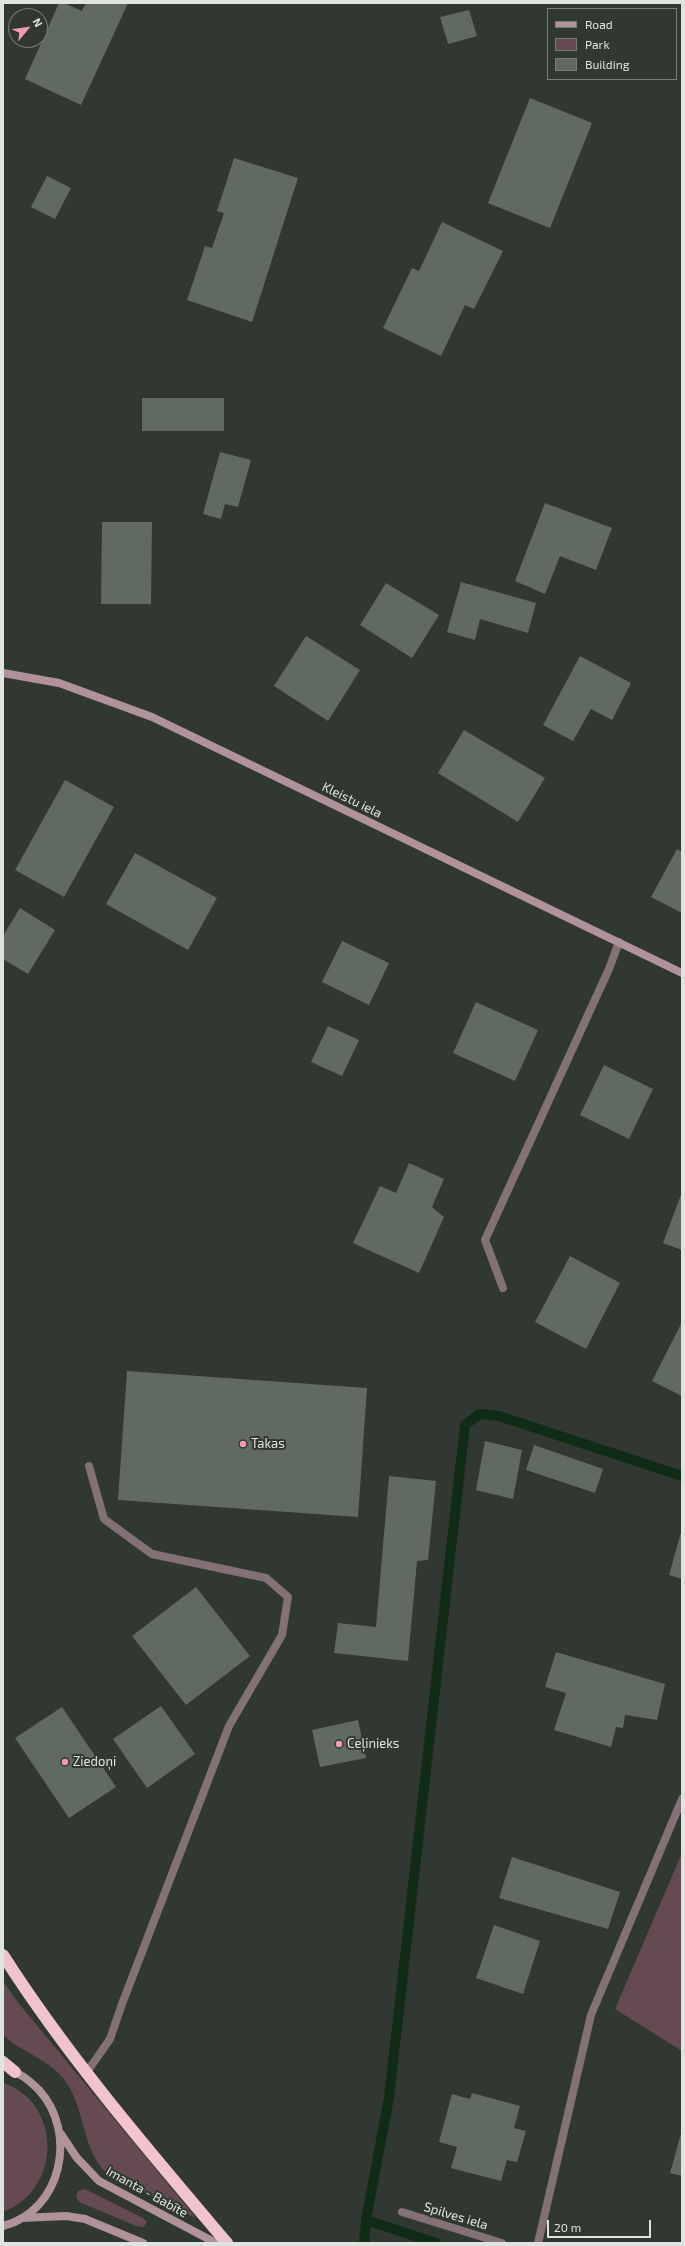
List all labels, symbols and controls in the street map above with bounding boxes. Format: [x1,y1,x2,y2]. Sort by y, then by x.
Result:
north arrow [8,8,48,48]
legend [547,8,677,80]
text: N [30,16,46,29]
text: Road [585,17,613,31]
text: Park [585,37,610,51]
text: Building [585,57,629,71]
street label: Kleistu iela [319,779,385,821]
place label: Takas [251,1436,285,1452]
marker: Takas [238,1439,248,1449]
place label: Ceļinieks [347,1736,399,1752]
marker: Ceļinieks [334,1739,344,1749]
place label: Ziedoņi [73,1754,116,1770]
marker: Ziedoņi [60,1757,70,1767]
street label: Imanta - Babīte [103,2163,191,2221]
street label: Spilves iela [422,2199,490,2233]
scale bar [549,2212,653,2238]
text: 20 m [554,2220,581,2234]

